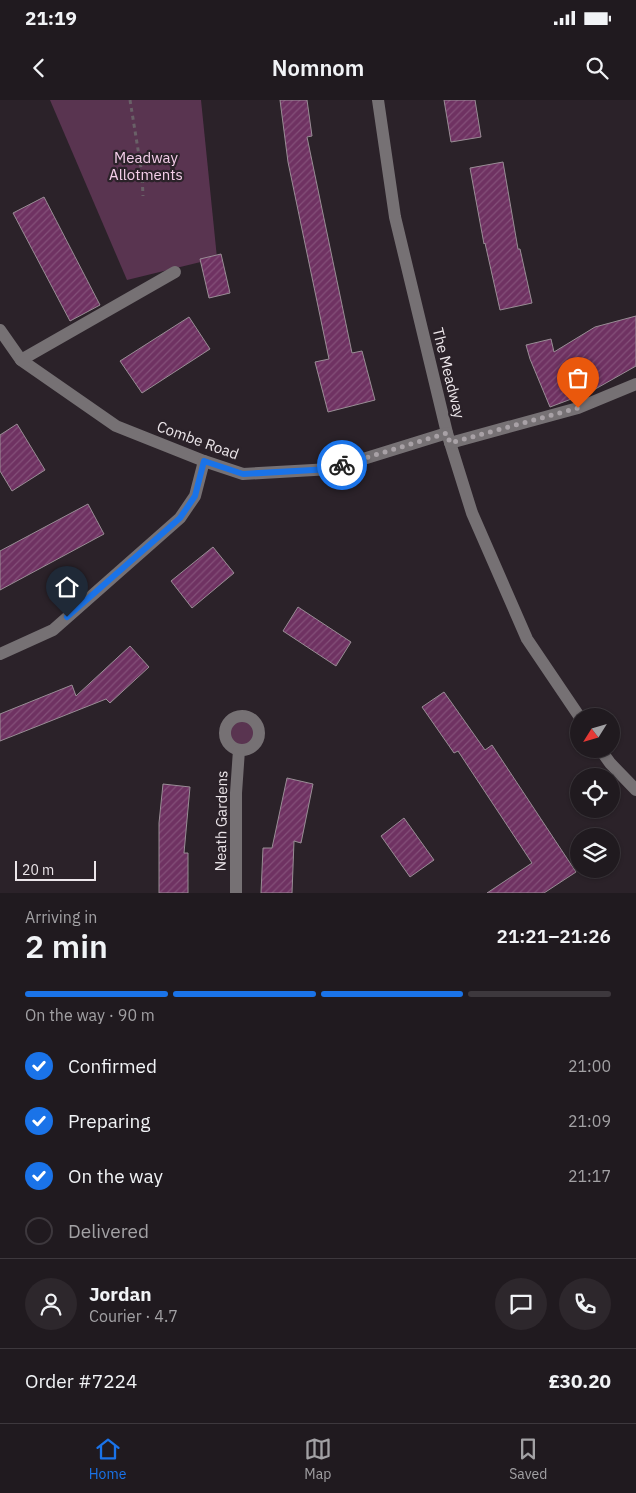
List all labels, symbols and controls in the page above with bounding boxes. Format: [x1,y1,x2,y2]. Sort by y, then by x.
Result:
text: 21:19 [25,6,77,30]
text: Nomnom [272,53,364,82]
icon: back [25,54,53,82]
icon: search [583,54,611,82]
park label: Meadway Allotments [109,148,183,184]
street label: The Meadway [429,326,470,421]
pin [557,357,599,408]
icon: bag [564,364,592,392]
street label: Combe Road [154,416,242,464]
courier [317,440,367,490]
icon: bike [328,451,356,479]
pin [46,566,88,617]
icon: home [53,573,81,601]
north arrow [570,708,620,758]
map controls [570,708,620,878]
button: locate [570,768,620,818]
street label: Neath Gardens [211,770,231,872]
button: layers [570,828,620,878]
scale bar [15,858,96,881]
text: 20 m [22,861,54,879]
text: Arriving in [25,907,97,927]
text: 21:21–21:26 [497,924,611,948]
text: 2 min [25,925,108,967]
text: On the way · 90 m [25,1005,155,1025]
icon: check [25,1052,53,1080]
text: Confirmed [68,1054,157,1078]
text: 21:00 [568,1056,611,1076]
icon: check [25,1107,53,1135]
text: Preparing [68,1109,150,1133]
text: 21:09 [568,1111,611,1131]
icon: check [25,1162,53,1190]
text: On the way [68,1164,163,1188]
text: 21:17 [568,1166,611,1186]
text: Delivered [68,1219,149,1243]
button: person [25,1278,77,1330]
button: chat [495,1278,547,1330]
button: phone [559,1278,611,1330]
text: Jordan [89,1282,152,1306]
text: Courier · 4.7 [89,1306,178,1326]
text: Order #7224 [25,1369,137,1393]
text: £30.20 [548,1369,611,1393]
tab: Home [89,1435,126,1483]
tab: Map [304,1435,332,1483]
tab: Saved [509,1435,547,1483]

